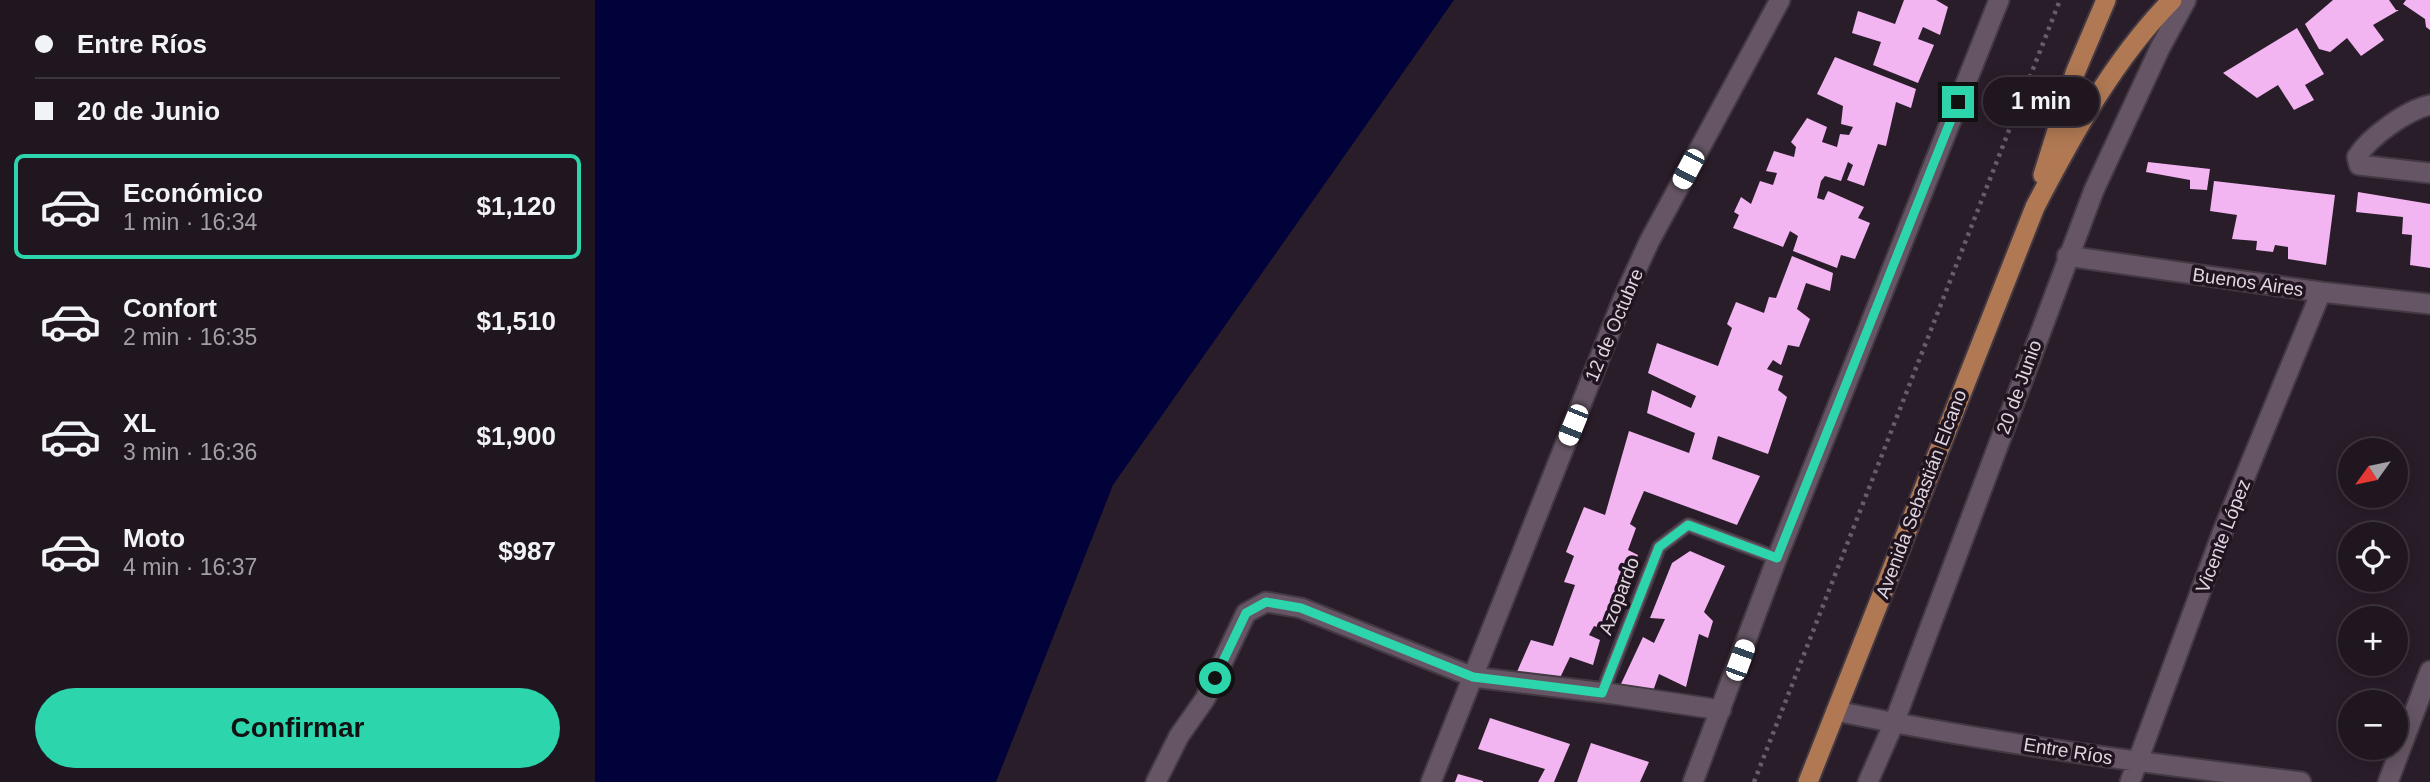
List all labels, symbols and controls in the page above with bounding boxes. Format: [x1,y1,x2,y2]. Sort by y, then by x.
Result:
text: Entre Ríos [77,29,207,59]
callout: 1 min [1983,78,2098,126]
route end [1942,86,1974,118]
text: 1 min [2011,88,2071,114]
text: 20 de Junio [77,96,220,126]
car [1669,146,1708,192]
icon: car [39,175,102,238]
text: Económico [123,178,263,208]
text: $1,120 [476,191,556,221]
text: 1 min · 16:34 [123,209,257,235]
street label: Buenos Aires [2191,264,2305,300]
street label: 12 de Octubre [1581,265,1647,385]
icon: car [39,290,102,353]
text: Confort [123,293,217,323]
text: $1,510 [476,306,556,336]
text: 2 min · 16:35 [123,324,257,350]
street label: 20 de Junio [1992,337,2046,437]
street label: Avenida Sebastián Elcano [1872,387,1970,601]
car [1556,402,1591,448]
icon: car [39,405,102,468]
text: XL [123,408,156,438]
text: $1,900 [476,421,556,451]
north arrow [2338,438,2408,508]
map controls [2338,438,2408,760]
text: 3 min · 16:36 [123,439,257,465]
street label: Vicente López [2192,476,2254,596]
icon: car [39,520,102,583]
button: locate [2338,522,2408,592]
text: Moto [123,523,185,553]
text: $987 [498,536,556,566]
text: 4 min · 16:37 [123,554,257,580]
street label: Azopardo [1595,554,1643,638]
button: + [2338,606,2408,676]
car [1723,637,1758,683]
route start [1199,662,1231,694]
button: Confirmar [35,688,560,768]
button: − [2338,690,2408,760]
street label: Entre Ríos [2022,734,2114,768]

